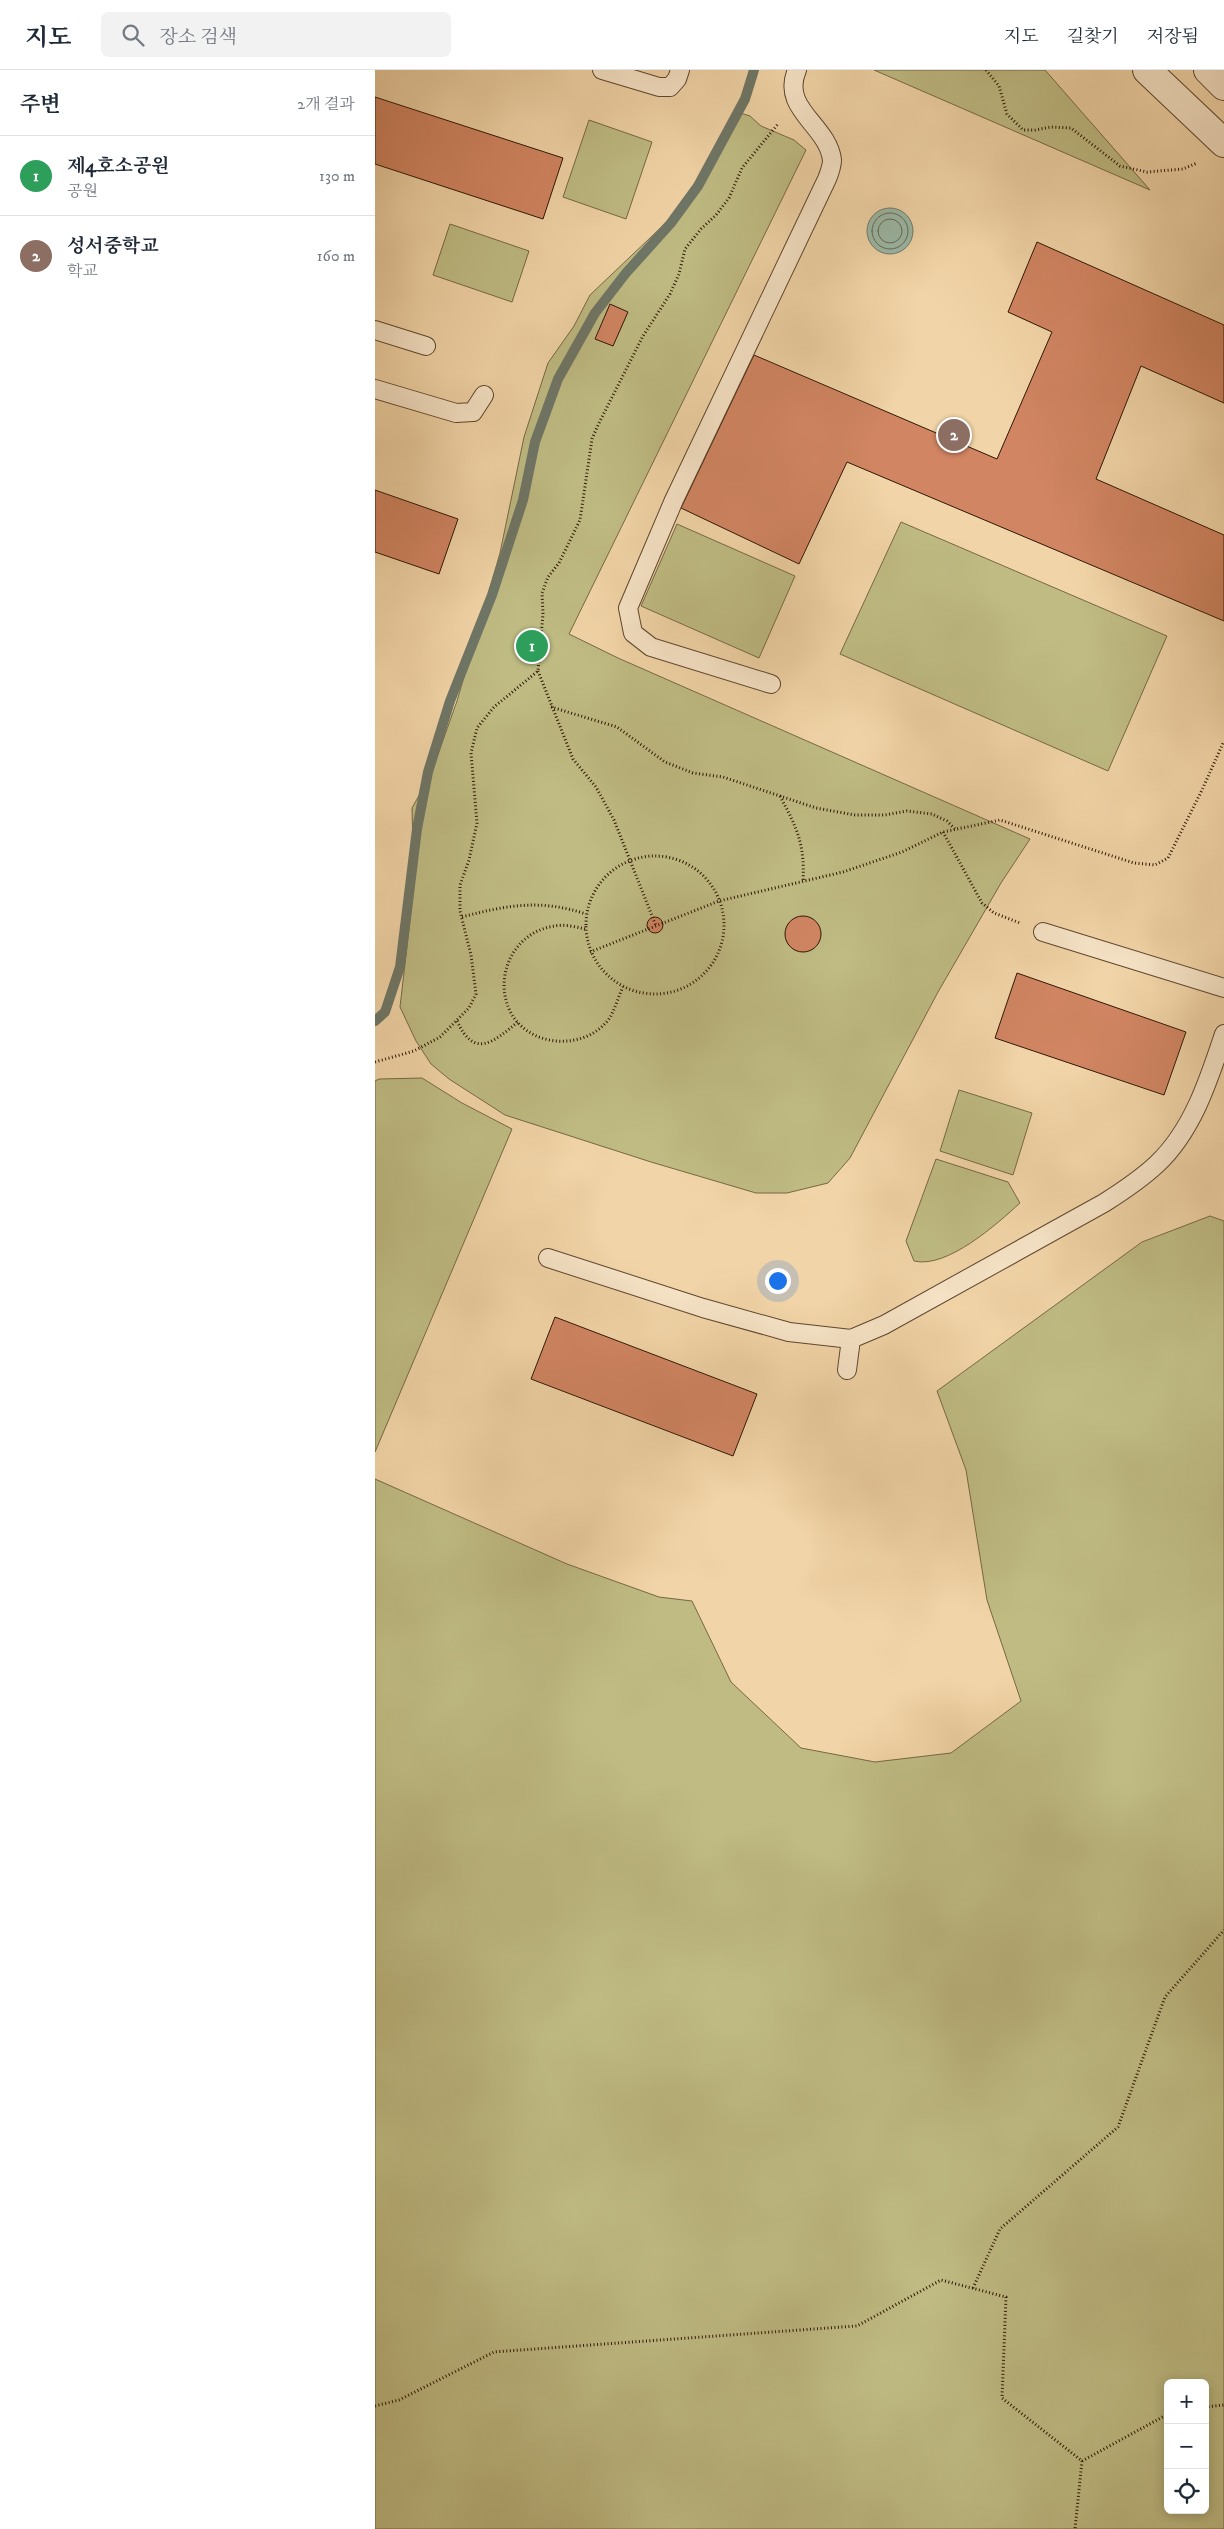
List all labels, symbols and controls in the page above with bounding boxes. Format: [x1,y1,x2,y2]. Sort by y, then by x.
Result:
search box [101,12,451,57]
icon: search [119,21,147,49]
text: 지도 [25,23,71,53]
text: 장소 검색 [159,26,237,49]
text: 지도 [1004,26,1039,48]
text: 길찾기 [1067,26,1119,48]
text: 저장됨 [1147,26,1199,48]
text: 주변 [20,92,61,118]
text: 2개 결과 [297,94,355,114]
text: 제4호소공원 [67,155,170,178]
text: 1 [33,166,39,186]
text: 130 m [319,166,355,186]
text: 공원 [67,181,98,201]
text: 성서중학교 [67,235,159,258]
text: 2 [32,246,40,266]
text: 160 m [317,246,355,266]
text: 학교 [67,261,98,281]
pin: 2 [938,416,970,454]
pin: 1 [516,627,548,665]
your location [765,1268,791,1294]
map controls [1164,2379,1209,2514]
button: + [1164,2379,1209,2424]
button: − [1164,2424,1209,2469]
button: locate [1164,2469,1209,2514]

